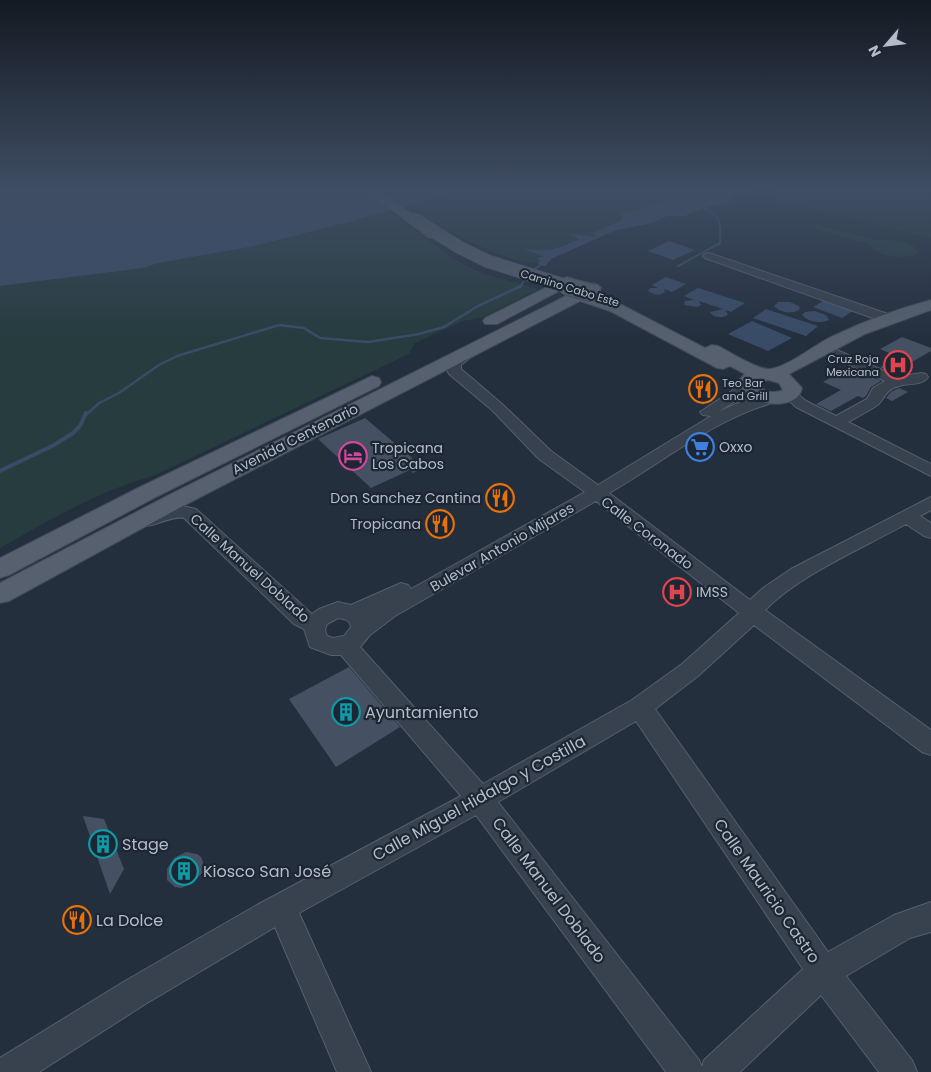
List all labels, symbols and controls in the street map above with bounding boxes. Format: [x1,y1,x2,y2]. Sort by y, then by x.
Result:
north arrow [861,20,911,70]
text: N [863,42,886,60]
street label: Camino Cabo Este [519,265,622,311]
hospital icon: Cruz Roja Mexicana [883,350,913,380]
place label: Cruz Roja Mexicana [826,351,879,380]
restaurant icon: Teo Bar and Grill [688,374,718,404]
place label: Teo Bar and Grill [722,375,768,404]
street label: Avenida Centenario [228,398,362,480]
supermarket icon: Oxxo [685,432,715,462]
place label: Oxxo [719,437,752,457]
place label: Tropicana Los Cabos [372,438,444,474]
hotel icon: Tropicana Los Cabos [338,441,368,471]
restaurant icon: Don Sanchez Cantina [485,483,515,513]
place label: Don Sanchez Cantina [330,488,481,508]
street label: Calle Coronado [597,492,697,574]
street label: Bulevar Antonio Mijares [426,498,578,596]
street label: Calle Manuel Doblado [186,509,314,627]
restaurant icon: Tropicana [425,509,455,539]
place label: Tropicana [350,514,421,534]
hospital icon: IMSS [662,577,692,607]
place label: IMSS [696,582,728,602]
building icon: Ayuntamiento [331,697,361,727]
place label: Ayuntamiento [365,701,479,724]
street label: Calle Miguel Hidalgo y Costilla [368,730,590,866]
street label: Calle Manuel Doblado [487,813,611,967]
street label: Calle Mauricio Castro [708,814,826,968]
building icon: Stage [88,829,118,859]
place label: Stage [122,833,169,856]
building icon: Kiosco San José [169,856,199,886]
place label: Kiosco San José [203,860,331,883]
restaurant icon: La Dolce [62,905,92,935]
place label: La Dolce [96,909,163,932]

